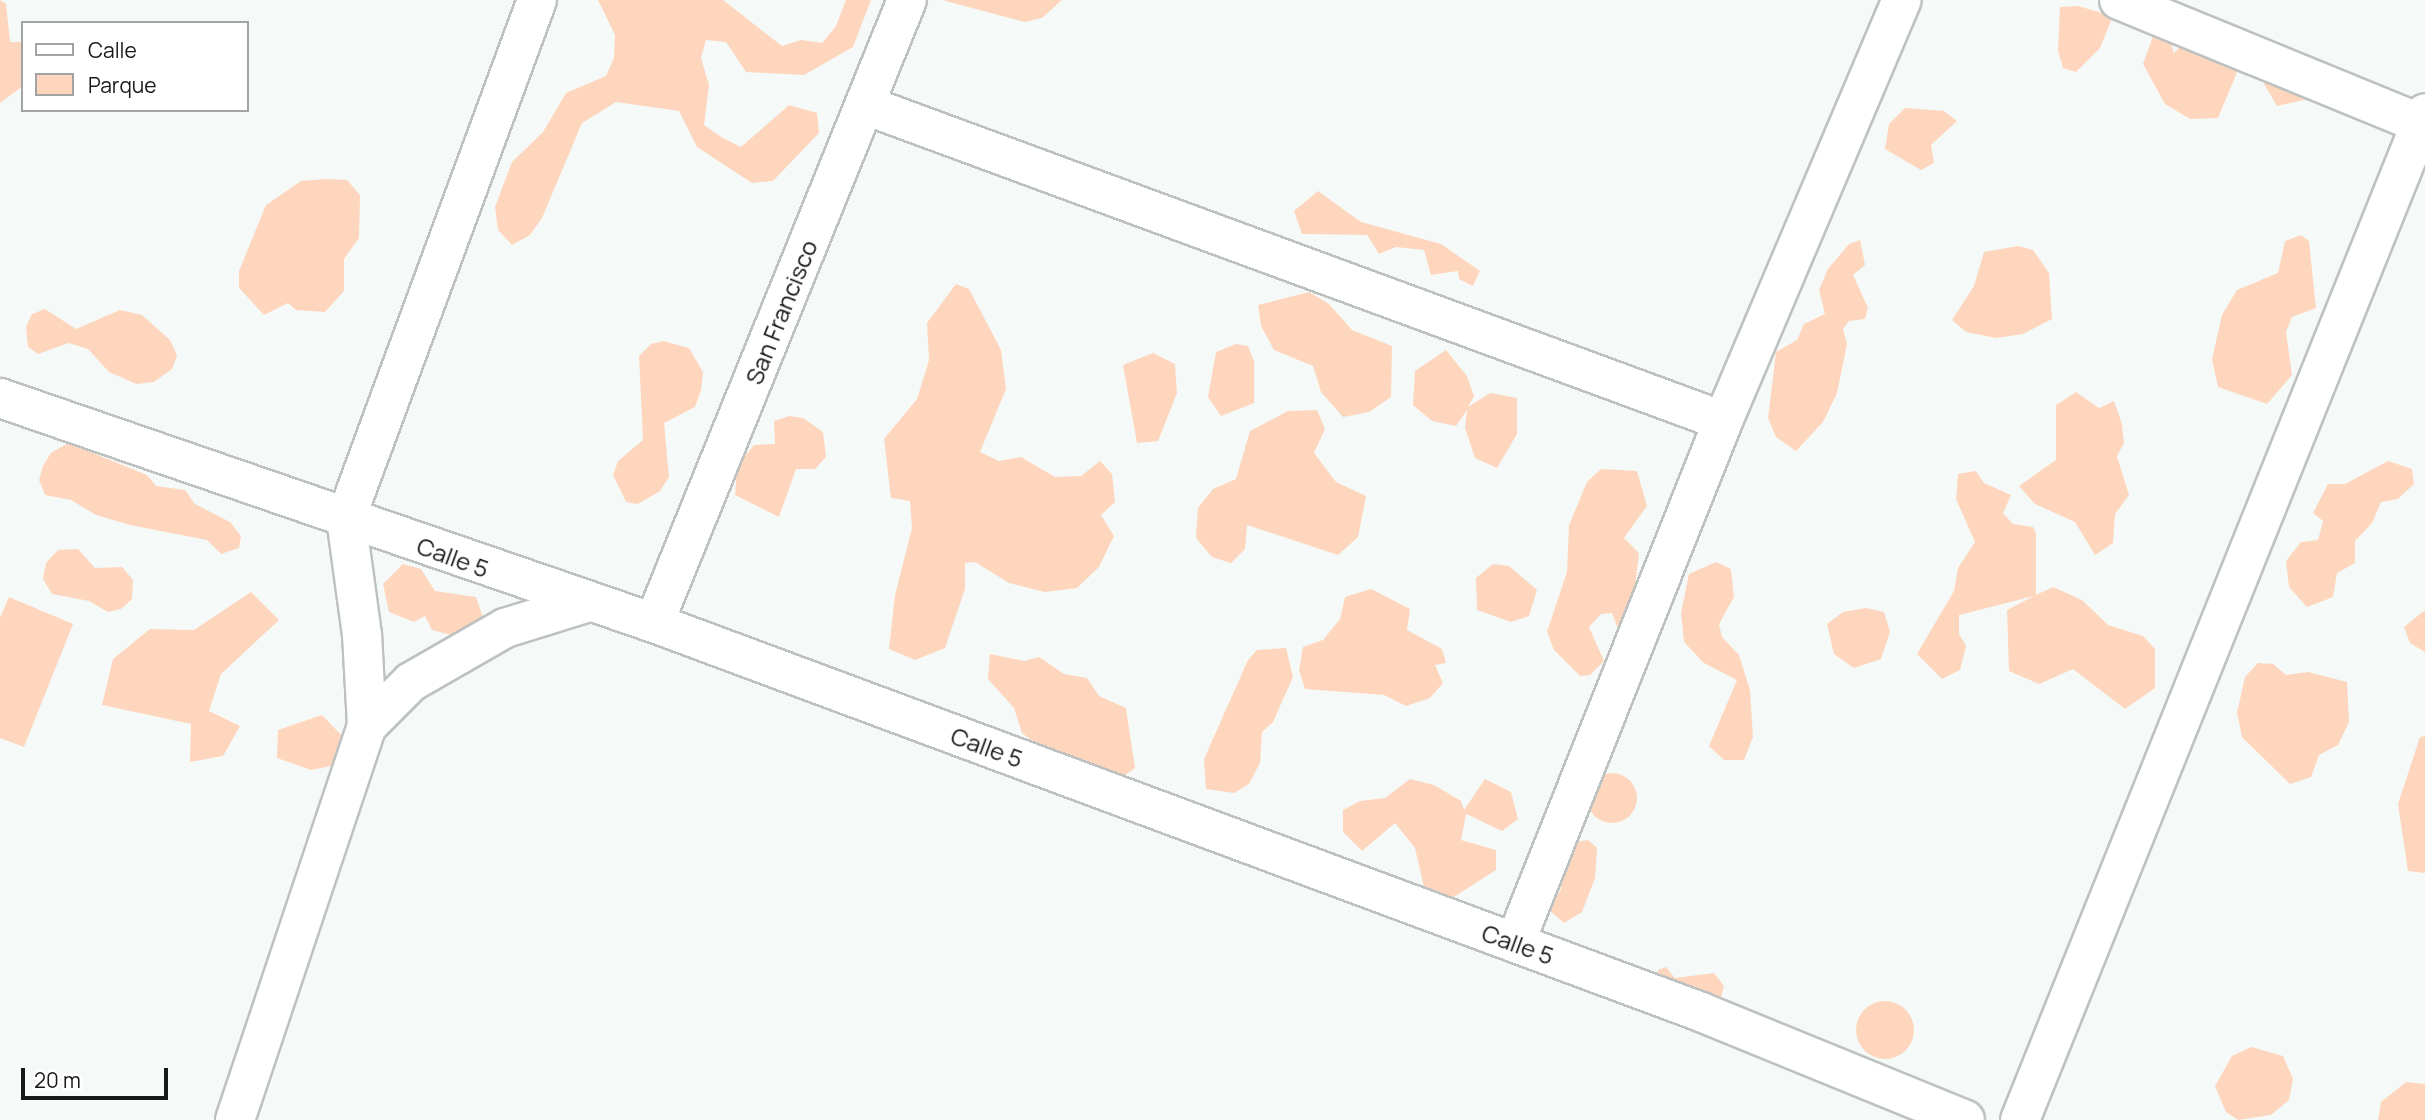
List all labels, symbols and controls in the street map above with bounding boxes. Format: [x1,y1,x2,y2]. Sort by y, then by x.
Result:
legend [21,21,248,112]
text: Calle [88,36,137,64]
text: Parque [88,71,157,99]
street label: San Francisco [739,236,823,388]
street label: Calle 5 [413,531,493,583]
street label: Calle 5 [947,721,1027,773]
street label: Calle 5 [1478,918,1558,970]
scale bar [24,1054,172,1098]
text: 20 m [34,1066,81,1094]

